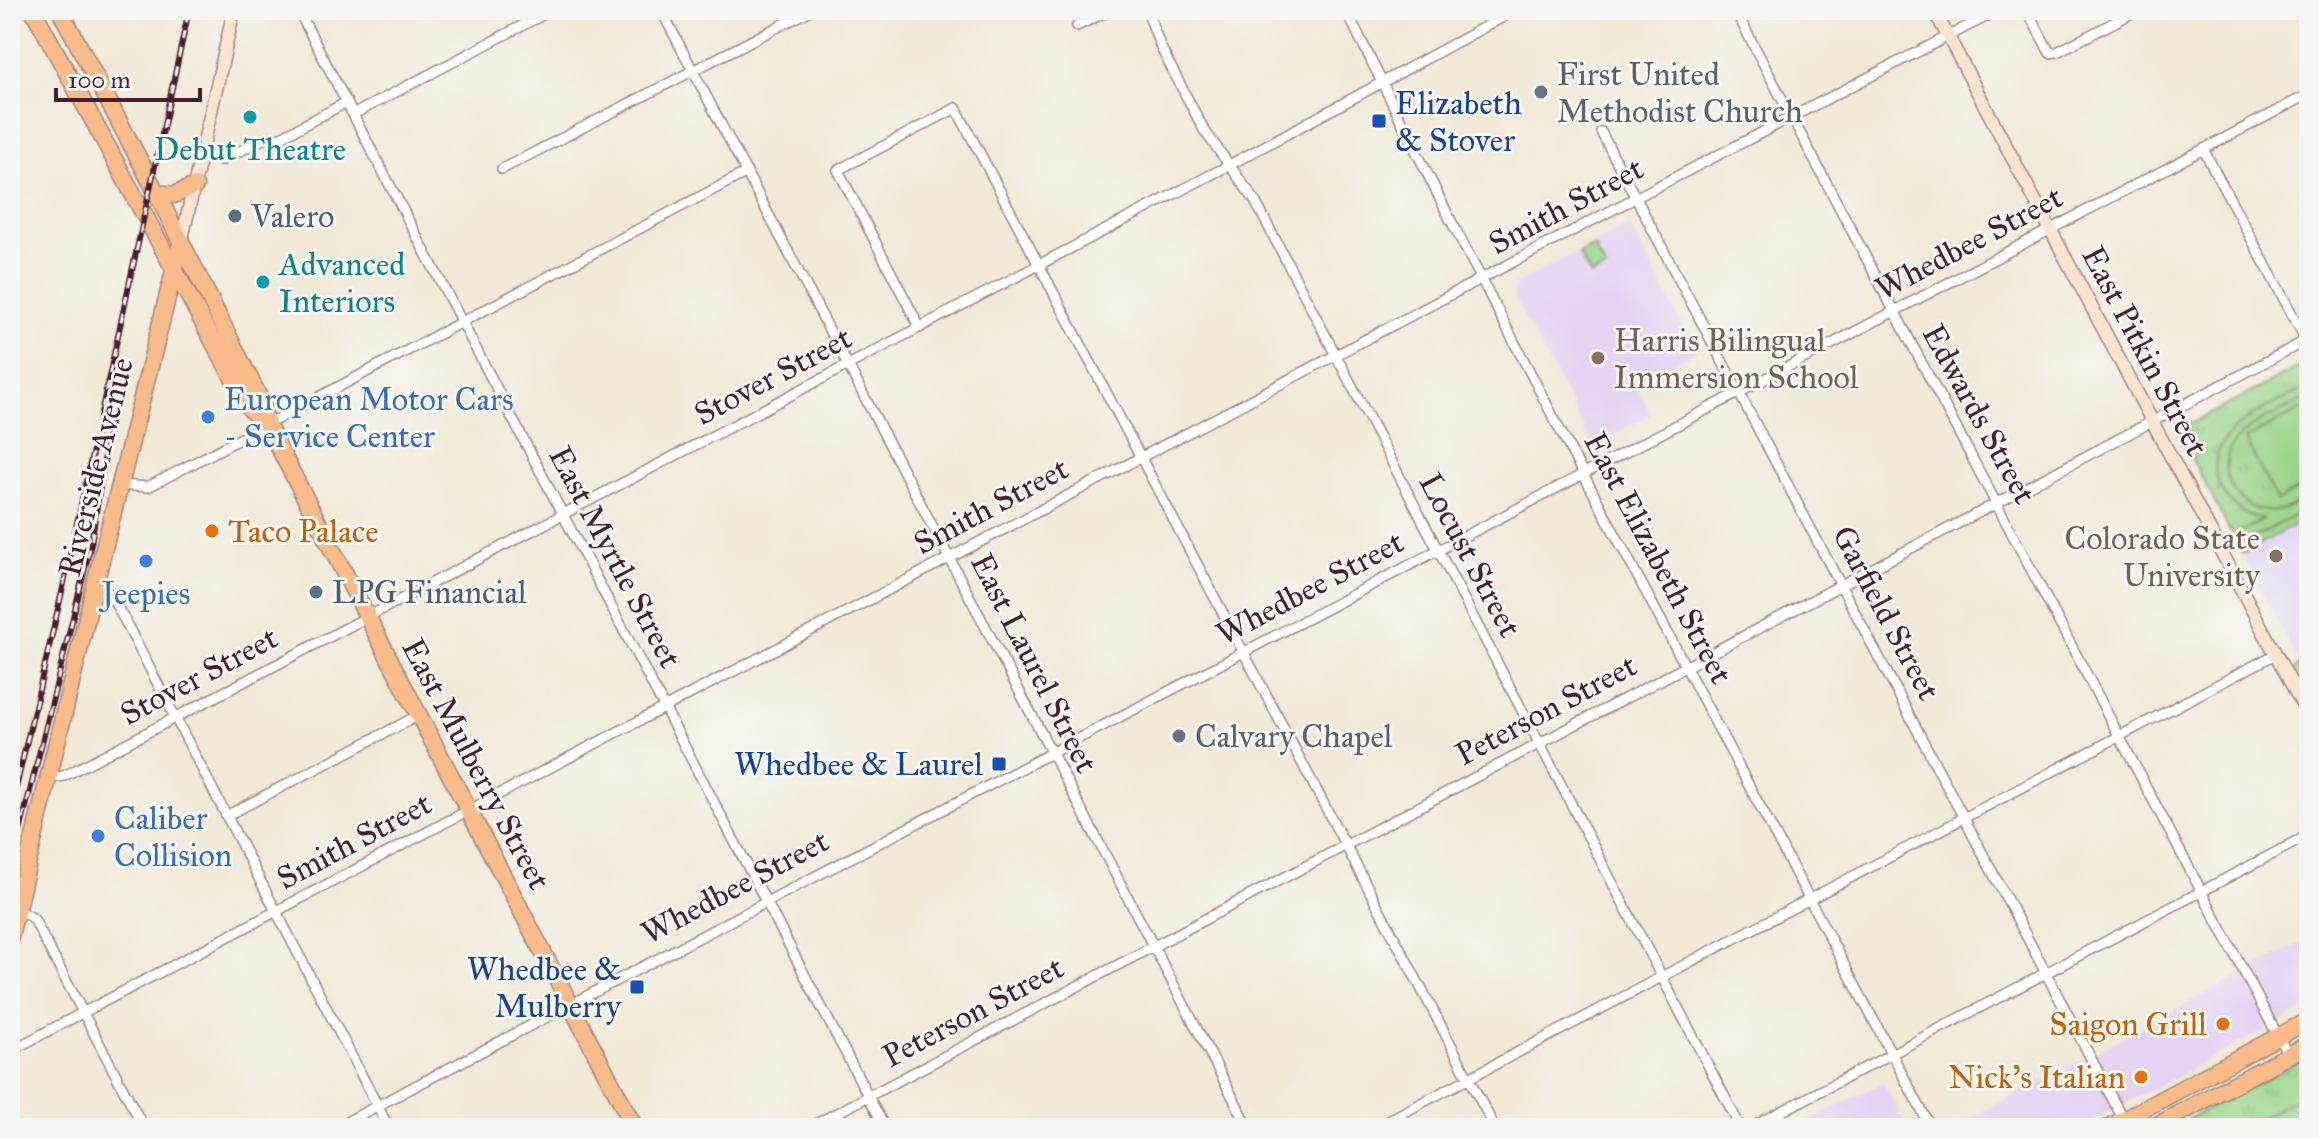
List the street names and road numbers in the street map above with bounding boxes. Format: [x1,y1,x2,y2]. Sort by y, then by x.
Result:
street label: Smith Street [1482,149,1650,263]
street label: Whedbee Street [1869,177,2069,309]
street label: East Pitkin Street [2073,239,2217,463]
street label: Edwards Street [1914,317,2044,511]
street label: Stover Street [688,318,858,434]
street label: Riverside Avenue [50,354,142,580]
street label: East Elizabeth Street [1575,426,1741,690]
street label: East Myrtle Street [540,440,690,674]
street label: Smith Street [907,449,1075,563]
street label: Locust Street [1411,466,1529,644]
street label: Garfield Street [1824,519,1948,707]
street label: Whedbee Street [1210,522,1410,654]
street label: East Laurel Street [962,547,1106,779]
street label: Stover Street [114,618,284,734]
street label: East Mulberry Street [393,632,559,896]
street label: Peterson Street [1449,646,1643,774]
street label: Smith Street [270,784,438,898]
street label: Whedbee Street [635,821,835,953]
street label: Peterson Street [876,948,1070,1076]

